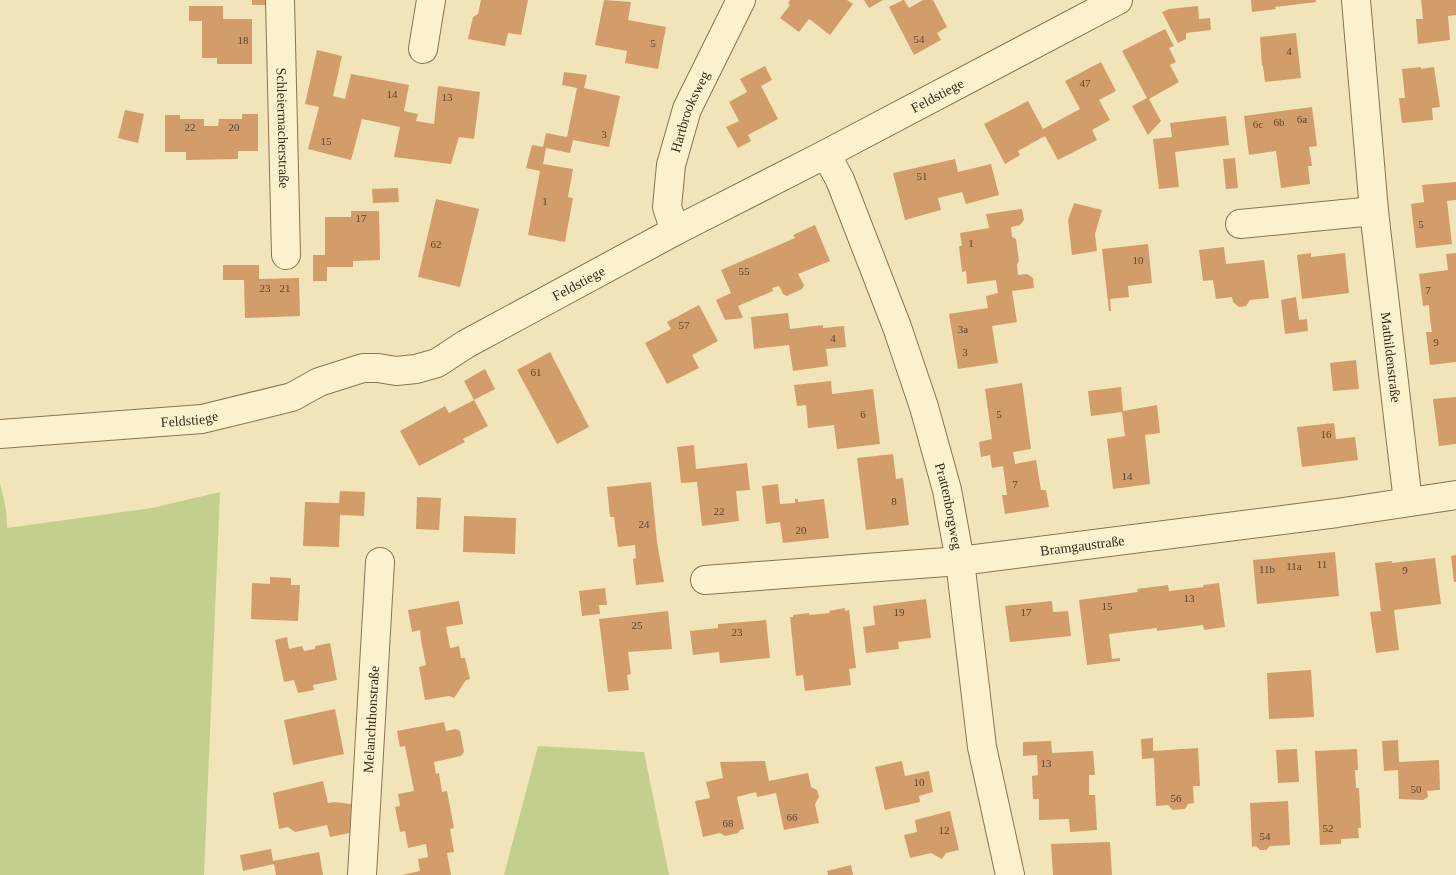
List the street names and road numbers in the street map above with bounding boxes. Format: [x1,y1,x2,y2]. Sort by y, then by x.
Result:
street label: Schleiermacherstraße [274,68,291,188]
street label: Hartbrooksweg [668,69,713,154]
street label: Feldstiege [909,76,966,116]
street label: Feldstiege [550,263,608,304]
street label: Mathildenstraße [1378,311,1403,403]
street label: Feldstiege [160,408,220,430]
street label: Prattenborgweg [932,461,965,551]
street label: Bramgaustraße [1039,533,1125,559]
street label: Melanchthonstraße [361,665,382,773]

